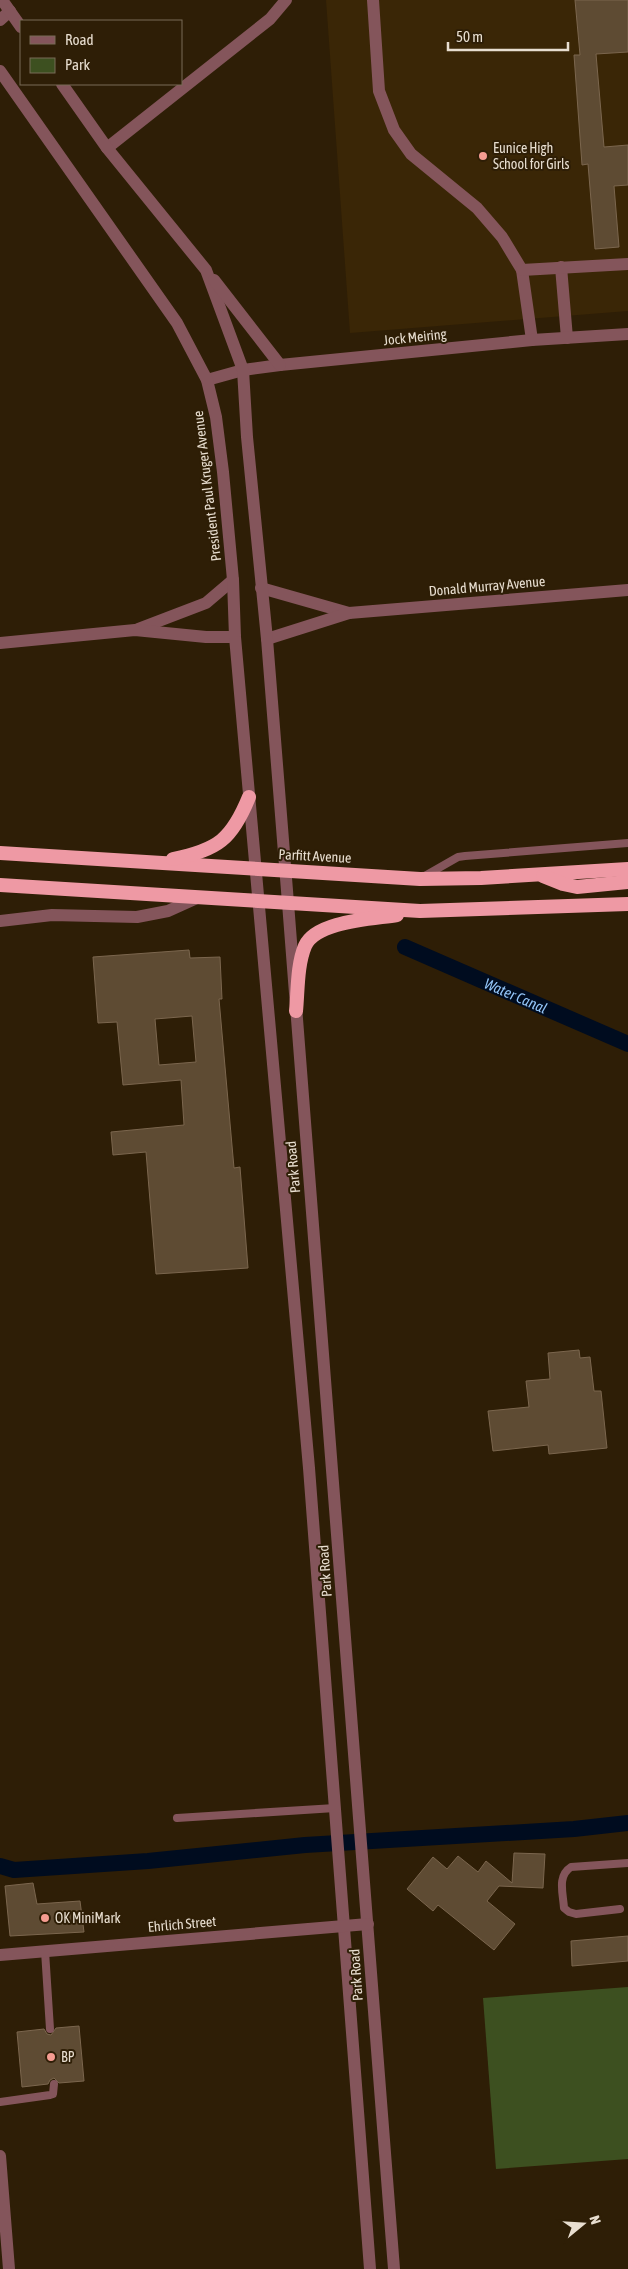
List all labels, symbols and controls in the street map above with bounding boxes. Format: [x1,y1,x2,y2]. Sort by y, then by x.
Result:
legend [20,20,182,85]
scale bar [448,20,568,52]
text: 50 m [456,28,483,45]
text: Road [65,31,94,48]
text: Park [65,56,90,73]
place label: Eunice High School for Girls [493,140,570,172]
marker: Eunice High School for Girls [477,150,489,162]
street label: Jock Meiring [383,326,447,348]
street label: President Paul Kruger Avenue [190,410,224,562]
street label: Donald Murray Avenue [428,573,546,599]
street label: Parfitt Avenue [278,846,352,866]
water label: Water Canal [482,974,550,1016]
street label: Park Road [283,1140,303,1194]
street label: Park Road [315,1544,335,1598]
place label: OK MiniMark [55,1910,121,1926]
marker: OK MiniMark [39,1912,51,1924]
street label: Ehrlich Street [147,1913,217,1935]
street label: Park Road [346,1948,366,2002]
place label: BP [61,2049,75,2065]
marker: BP [45,2051,57,2063]
north arrow [558,2199,608,2249]
text: N [586,2214,604,2226]

